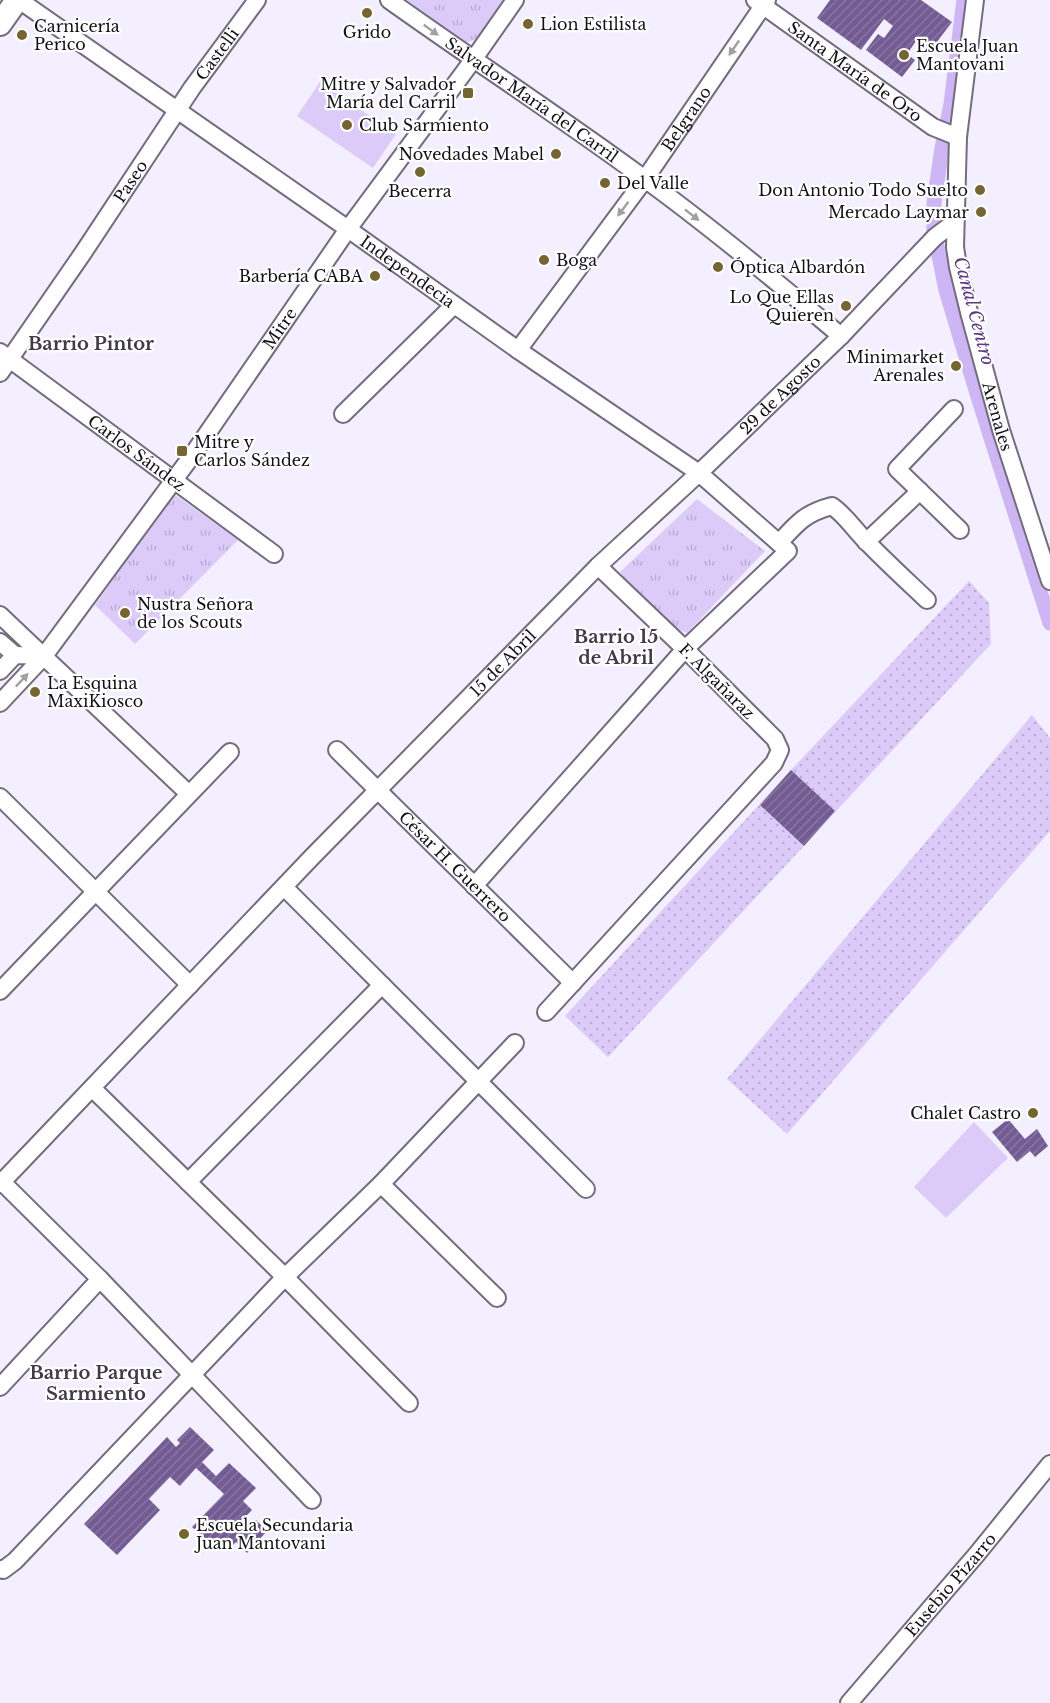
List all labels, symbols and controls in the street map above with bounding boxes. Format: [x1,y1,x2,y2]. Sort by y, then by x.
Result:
marker: Grido [360,6,374,20]
place label: Lion Estilista [540,14,647,34]
place label: Carnicería Perico [34,16,120,54]
marker: Lion Estilista [521,17,535,31]
street label: Santa María de Oro [784,17,926,126]
place label: Grido [343,22,391,42]
street label: Castelli [191,23,243,84]
one-way arrow [422,24,438,36]
marker: Carnicería Perico [15,28,29,42]
street label: Salvador María del Carril [441,33,622,166]
place label: Escuela Juan Mantovani [916,36,1018,74]
one-way arrow [728,40,740,56]
marker: Escuela Juan Mantovani [897,48,911,62]
place label: Mitre y Salvador María del Carril [320,74,456,112]
street label: Belgrano [657,82,715,155]
marker: Mitre y Salvador María del Carril [461,86,475,100]
place label: Club Sarmiento [359,115,489,135]
marker: Club Sarmiento [340,118,354,132]
place label: Novedades Mabel [399,144,544,164]
marker: Novedades Mabel [549,147,563,161]
street label: Paseo [109,156,152,206]
marker: Becerra [413,165,427,179]
place label: Del Valle [617,173,689,193]
marker: Del Valle [598,176,612,190]
place label: Don Antonio Todo Suelto [758,180,968,200]
place label: Becerra [388,181,452,201]
marker: Don Antonio Todo Suelto [973,183,987,197]
one-way arrow [617,200,629,216]
place label: Mercado Laymar [828,202,969,222]
marker: Mercado Laymar [974,205,988,219]
one-way arrow [684,209,700,222]
street label: Independecia [356,231,459,312]
place label: Boga [556,250,597,270]
marker: Boga [537,253,551,267]
water label: Canal Centro [949,254,999,368]
place label: Óptica Albardón [730,257,865,277]
marker: Óptica Albardón [711,260,725,274]
place label: Barbería CABA [239,266,364,286]
marker: Barbería CABA [368,269,382,283]
place label: Lo Que Ellas Quieren [730,287,834,325]
marker: Lo Que Ellas Quieren [839,299,853,313]
street label: Mitre [258,304,301,353]
district label: Barrio Pintor [28,333,154,355]
place label: Minimarket Arenales [846,347,944,385]
street label: 29 de Agosto [735,351,825,438]
marker: Minimarket Arenales [949,359,963,373]
street label: Arenales [978,379,1017,453]
street label: Carlos Sández [84,410,190,495]
place label: Mitre y Carlos Sández [194,432,310,470]
marker: Mitre y Carlos Sández [175,444,189,458]
place label: Nustra Señora de los Scouts [137,594,254,632]
marker: Nustra Señora de los Scouts [118,606,132,620]
street label: 15 de Abril [465,625,540,701]
district label: Barrio 15 de Abril [574,626,658,669]
street label: F. Algañaraz [675,639,759,723]
one-way arrow [15,672,29,687]
place label: La Esquina MaxiKiosco [47,673,143,711]
marker: La Esquina MaxiKiosco [28,685,42,699]
street label: César H. Guerrero [395,807,515,926]
place label: Chalet Castro [910,1103,1021,1123]
marker: Chalet Castro [1026,1106,1040,1120]
district label: Barrio Parque Sarmiento [29,1362,163,1405]
place label: Escuela Secundaria Juan Mantovani [194,1515,353,1553]
marker: Escuela Secundaria Juan Mantovani [177,1527,191,1541]
street label: Eusebio Pizarro [901,1529,1000,1640]

